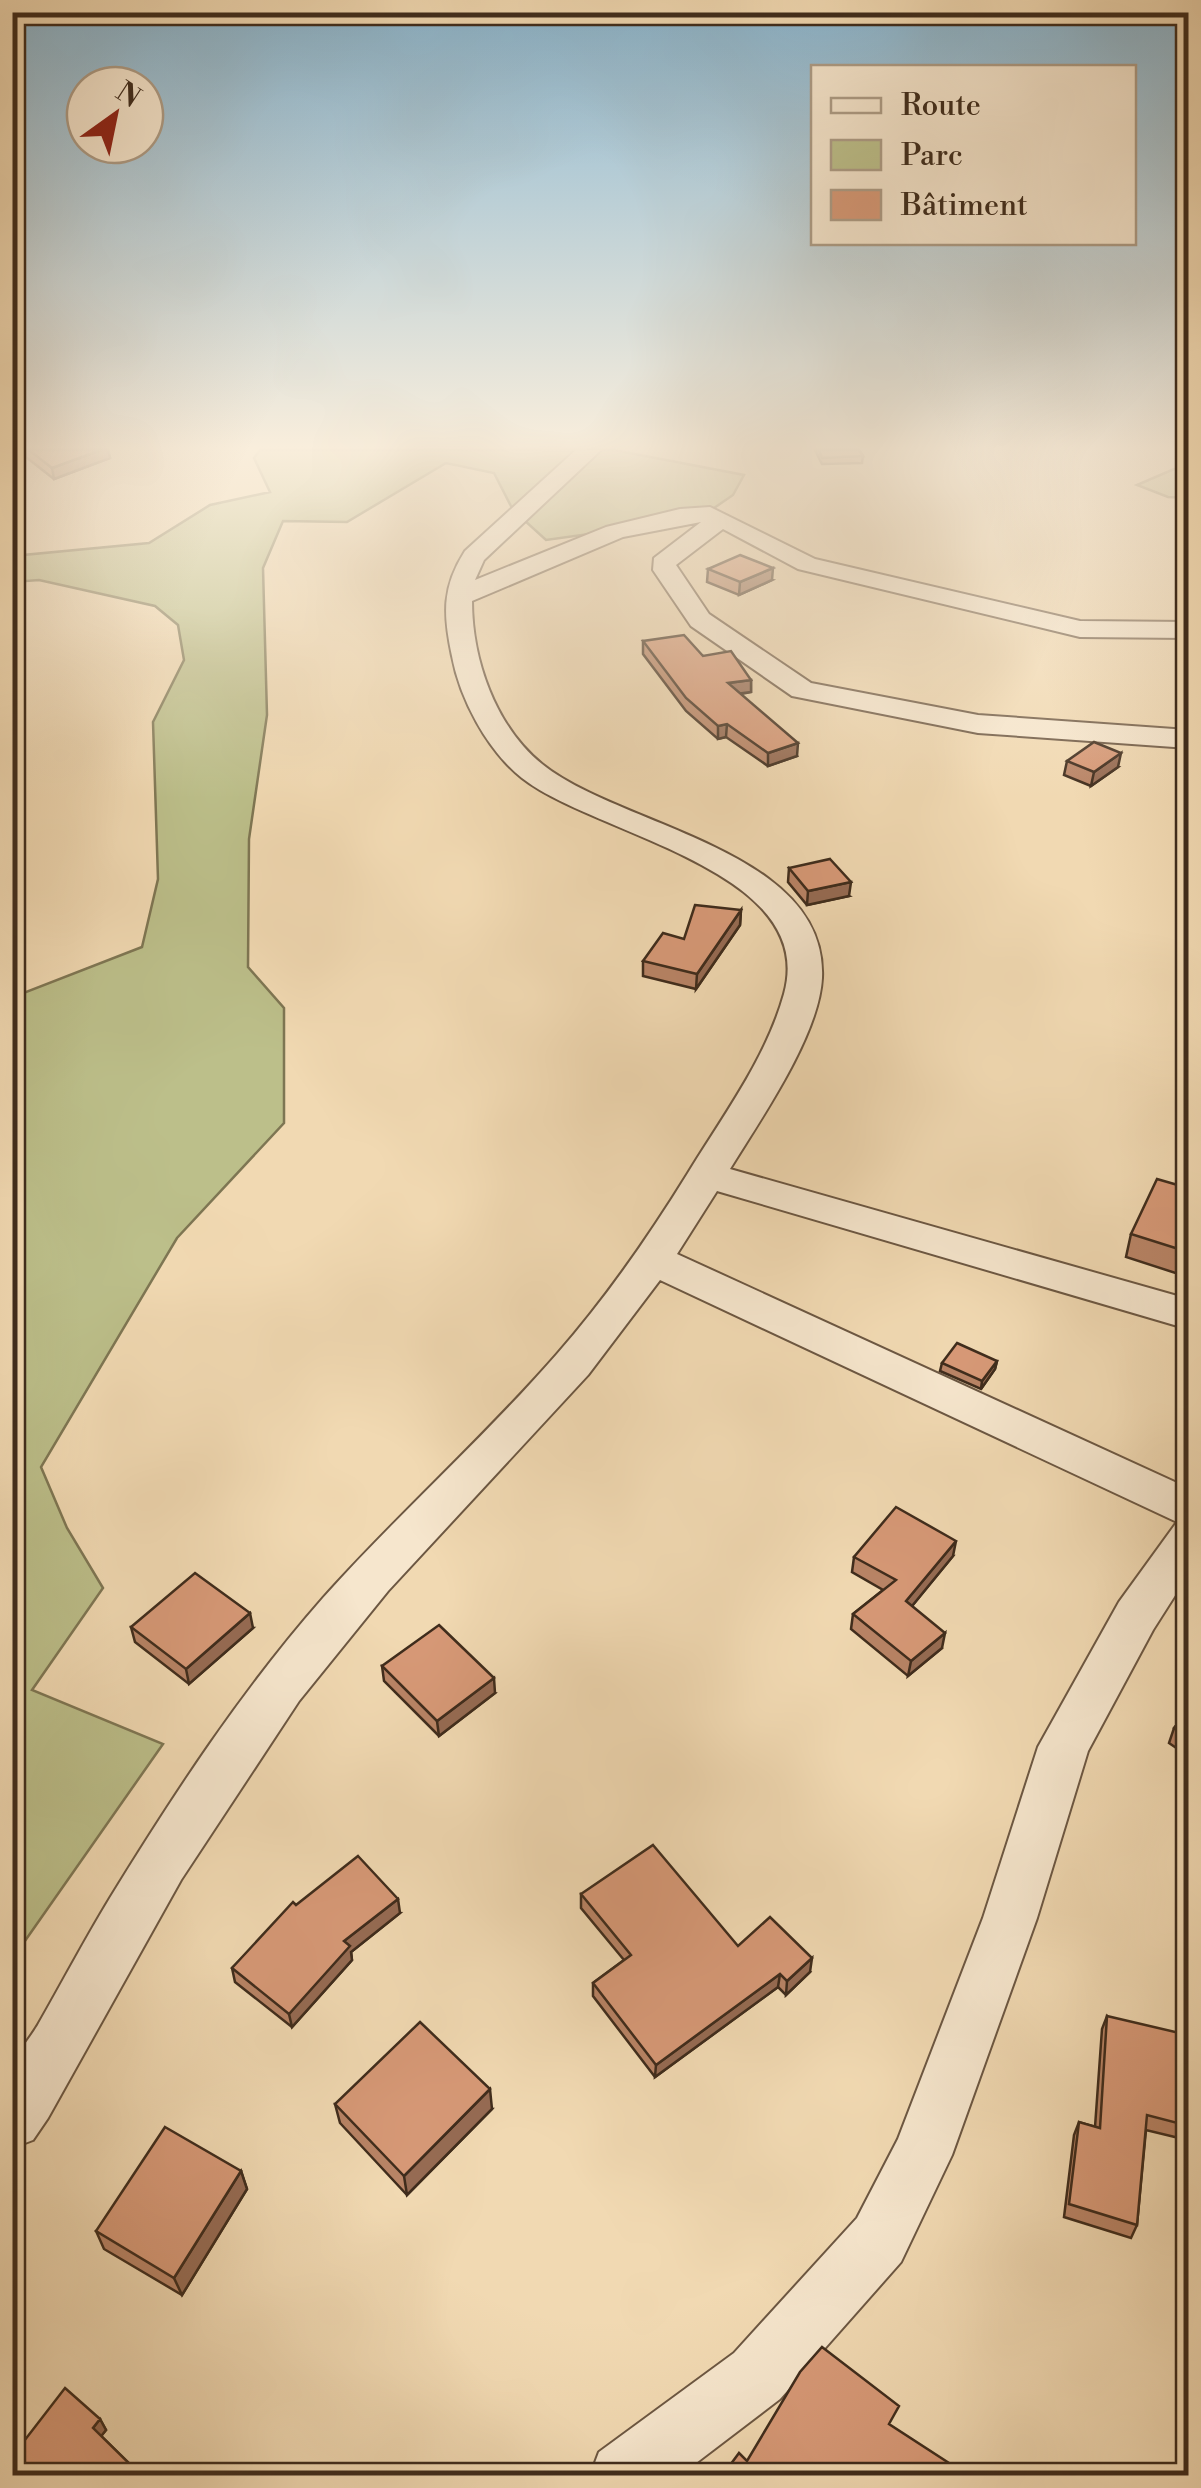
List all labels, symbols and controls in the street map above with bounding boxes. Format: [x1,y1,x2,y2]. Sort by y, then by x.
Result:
north arrow [65,65,165,165]
legend [811,65,1136,245]
text: N [109,75,147,116]
text: Route [901,87,981,125]
text: Parc [901,137,963,175]
text: Bâtiment [900,187,1028,225]

